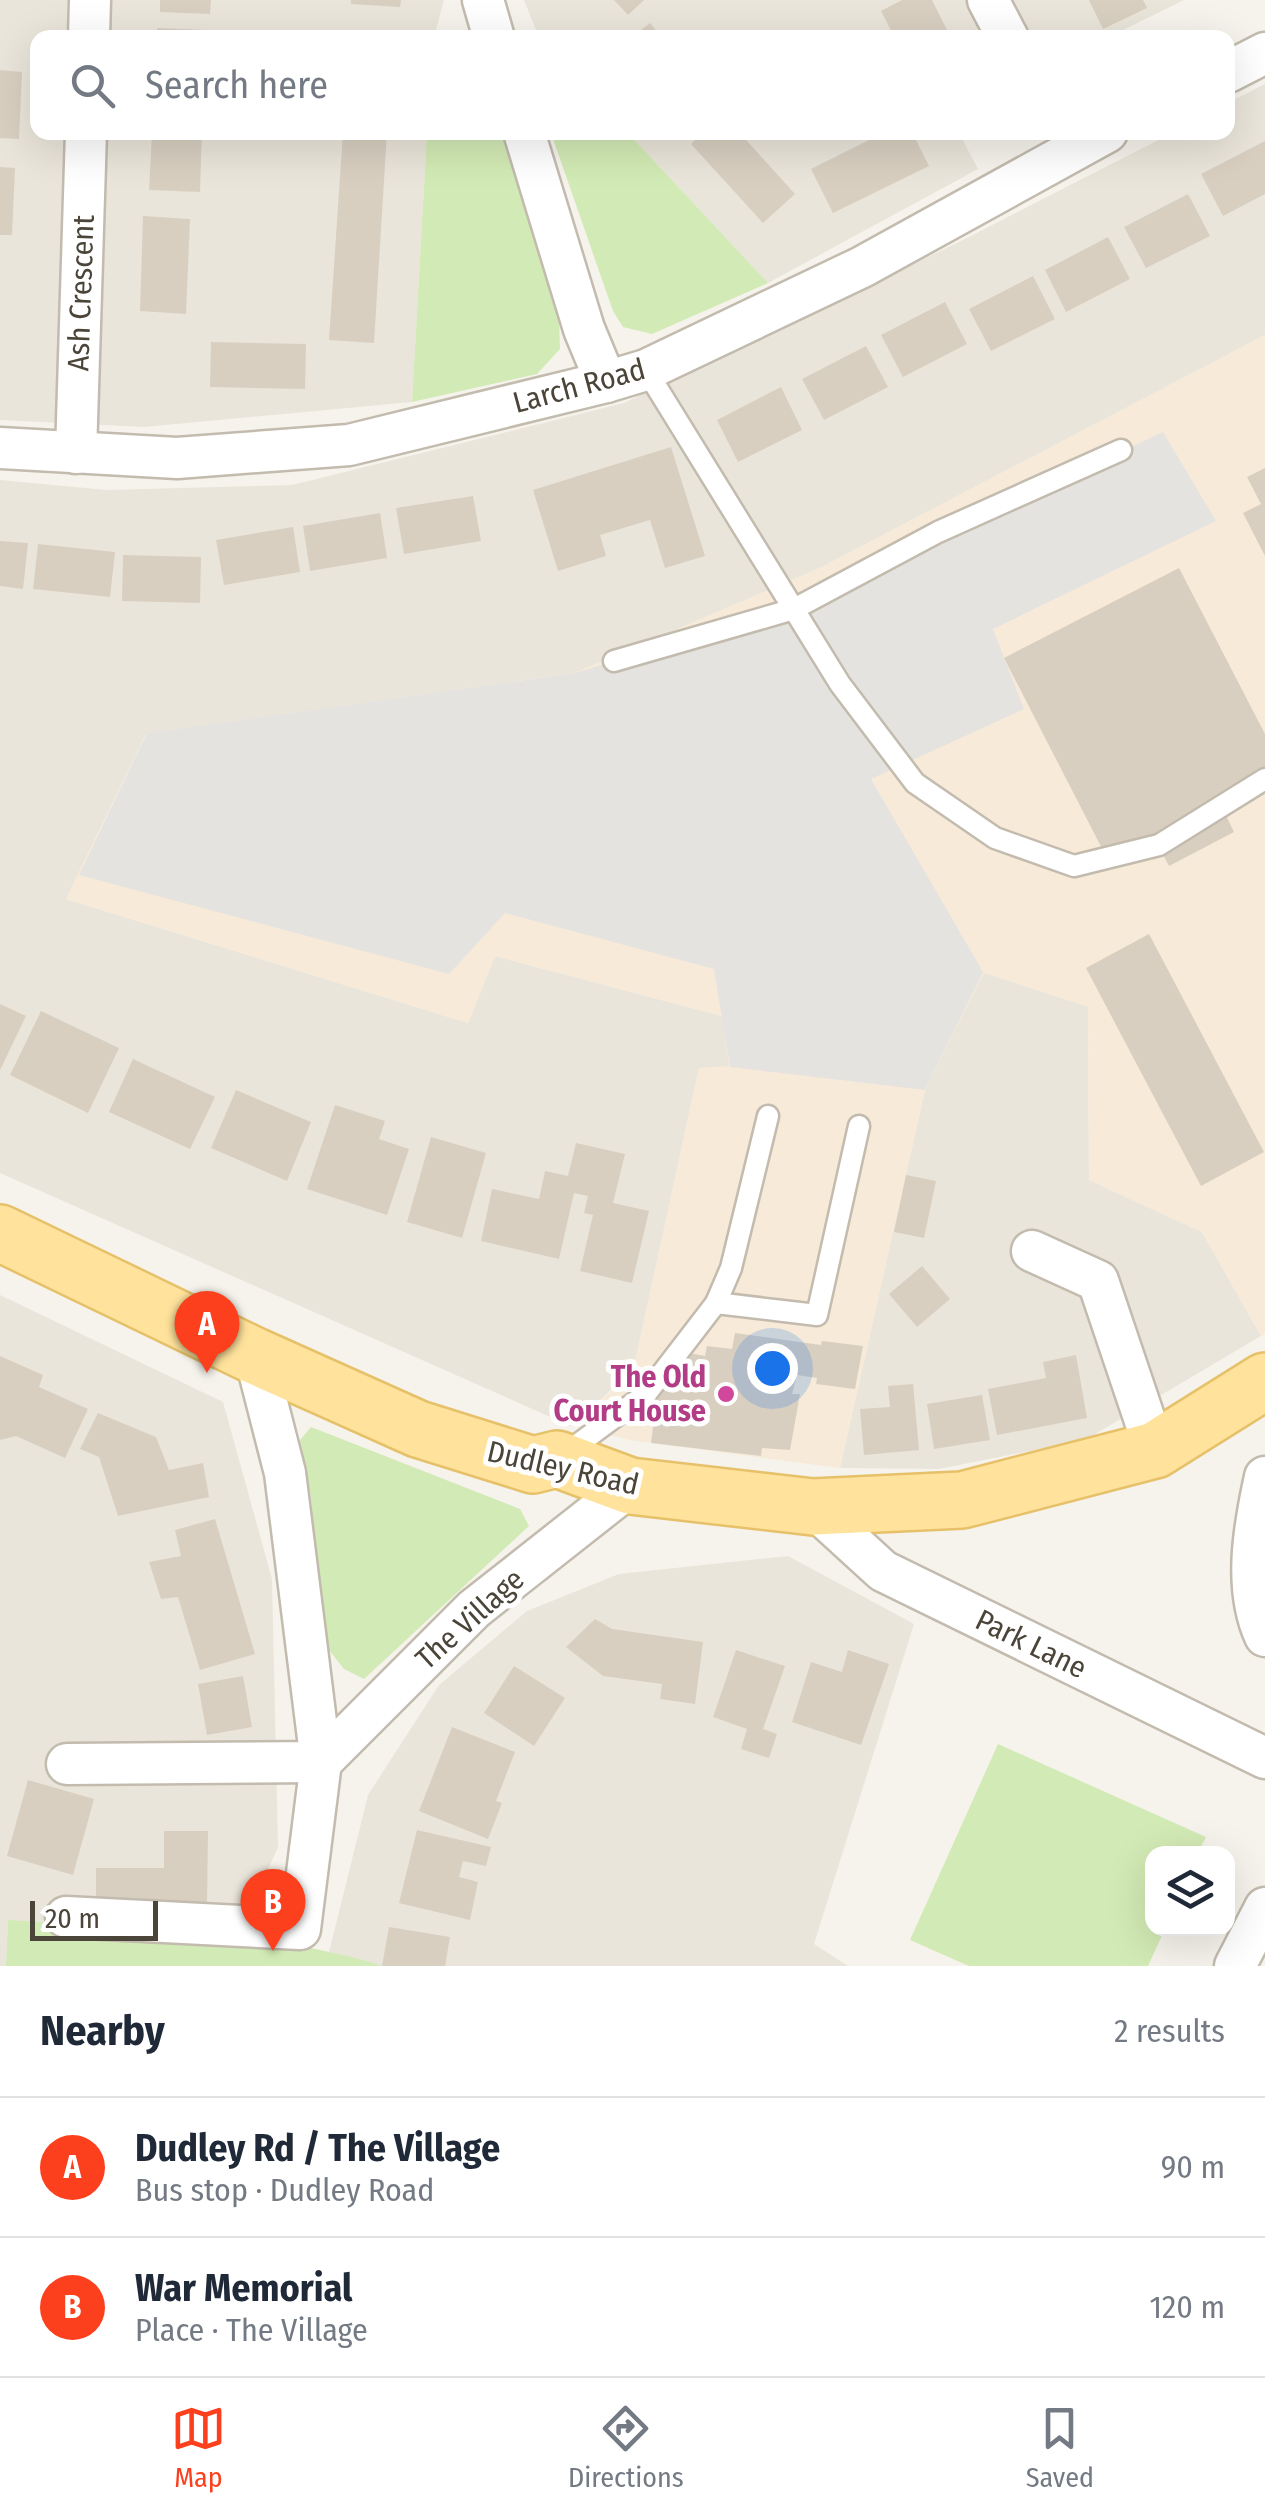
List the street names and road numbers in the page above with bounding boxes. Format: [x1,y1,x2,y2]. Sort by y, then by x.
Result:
street label: Ash Crescent [60,214,102,372]
street label: Larch Road [509,351,649,421]
street label: Dudley Road [484,1433,642,1503]
street label: The Village [409,1561,531,1677]
street label: Park Lane [970,1602,1092,1686]

